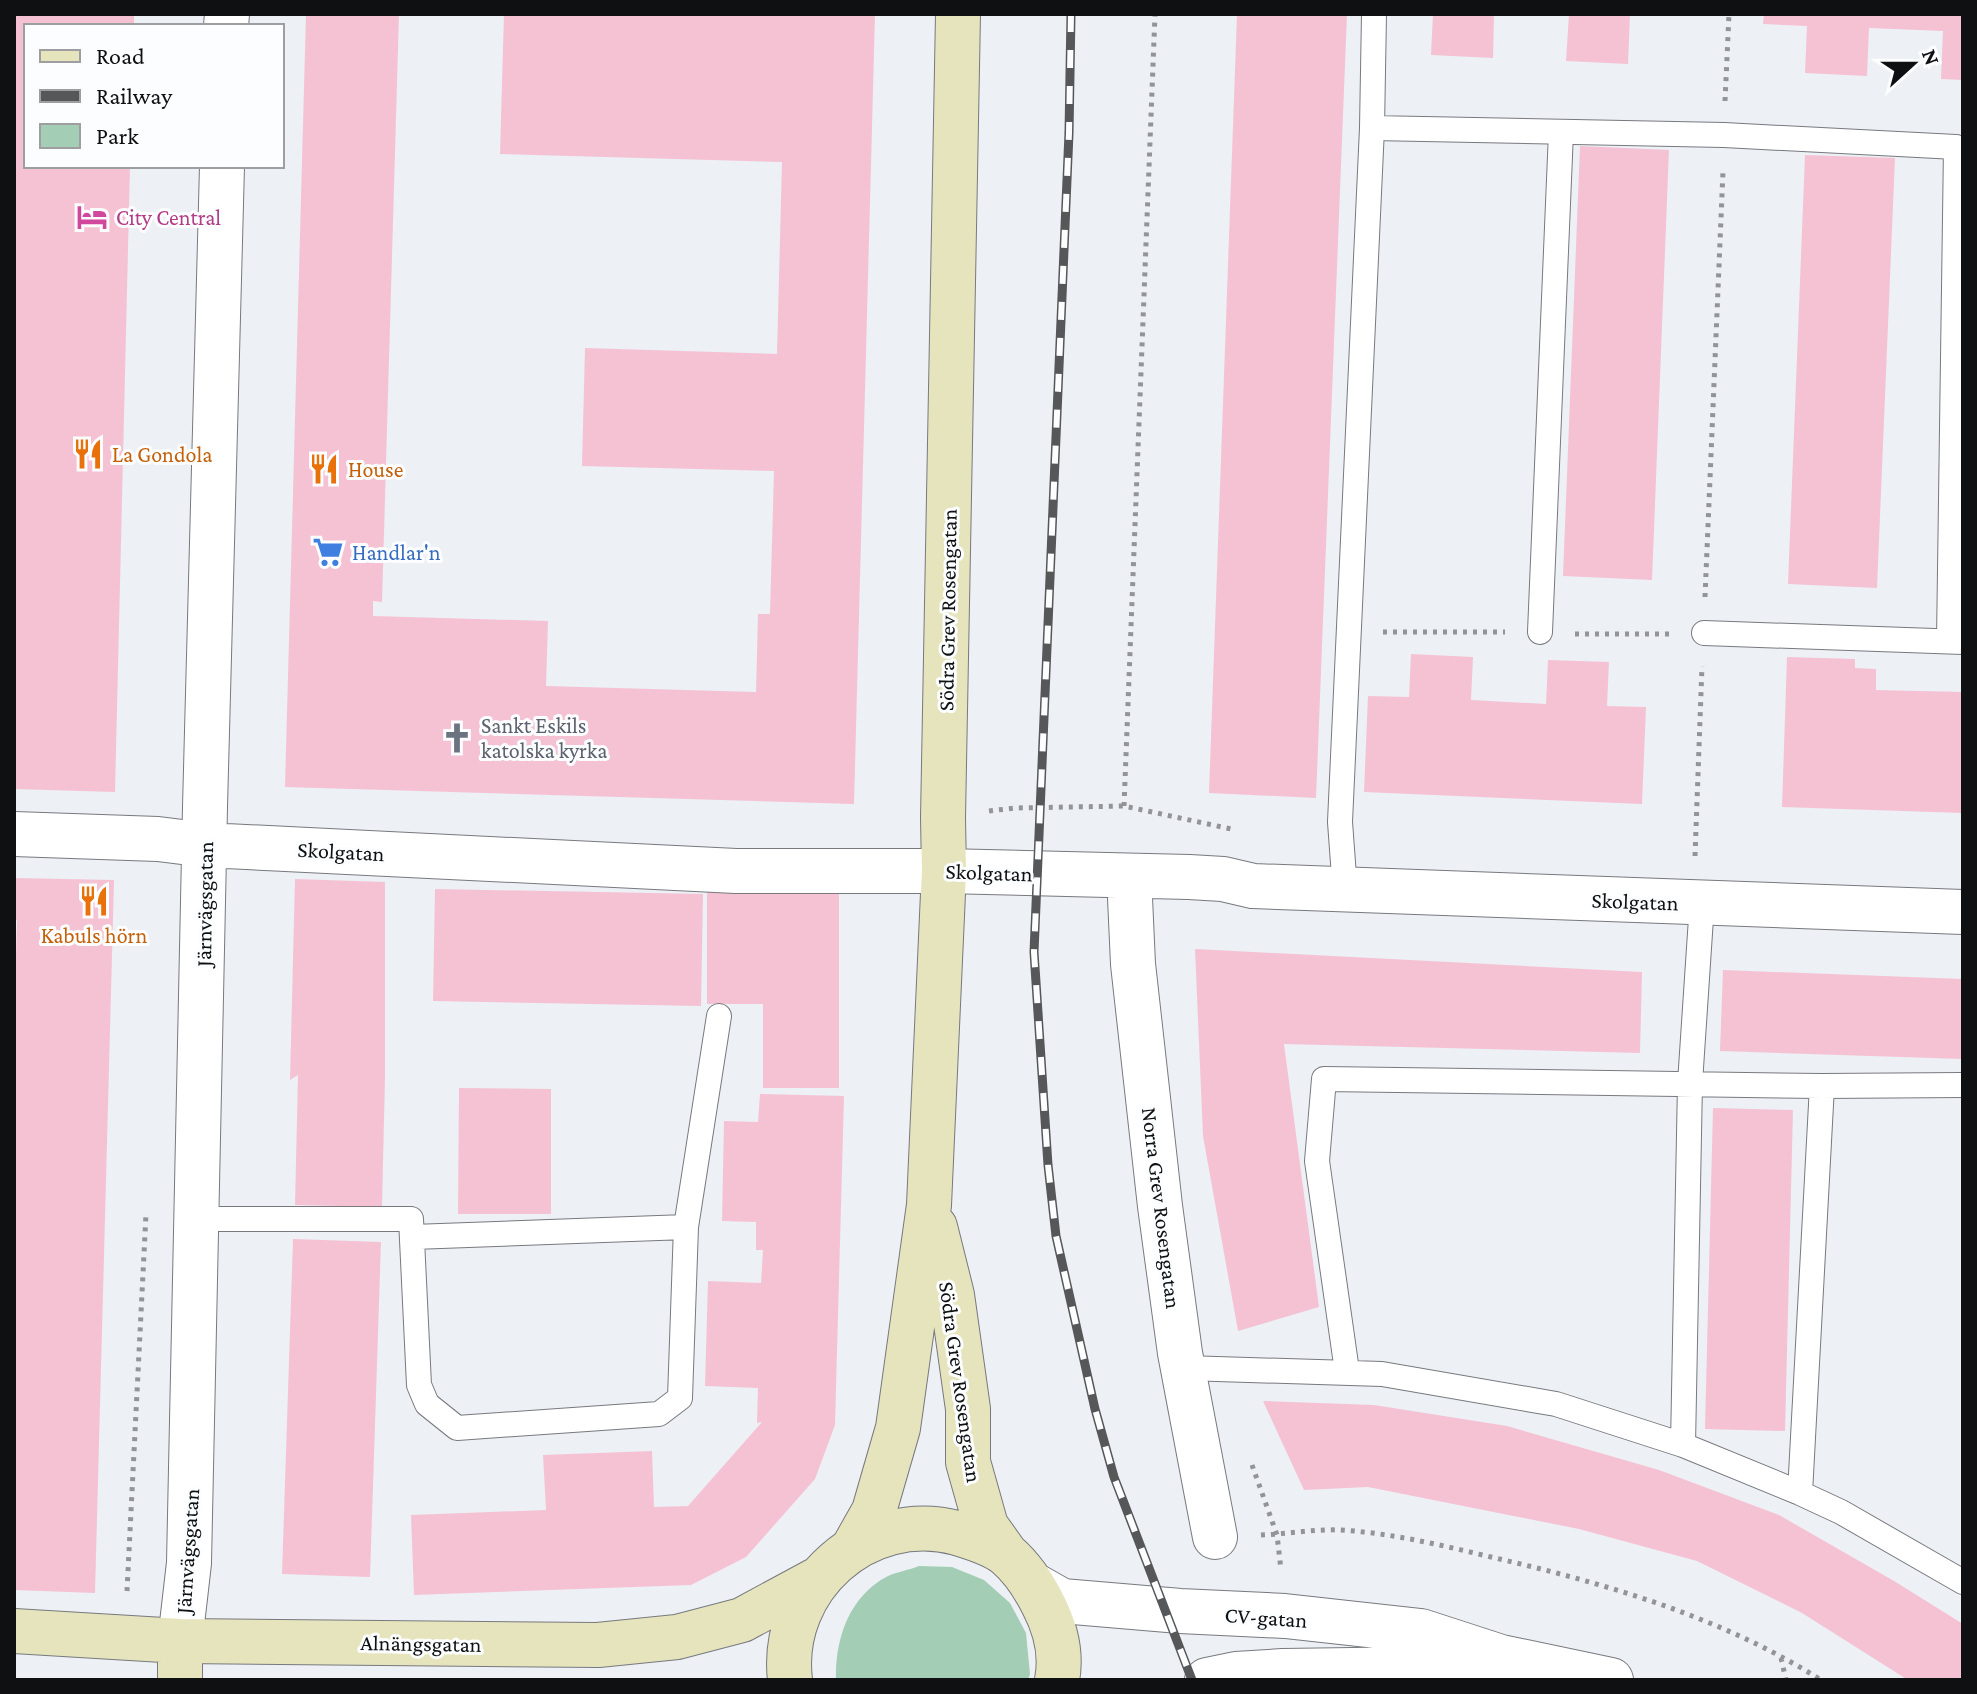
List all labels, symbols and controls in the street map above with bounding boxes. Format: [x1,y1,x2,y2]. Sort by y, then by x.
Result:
legend [24,24,284,168]
north arrow [1873,24,1953,104]
text: Road [96,42,145,69]
text: N [1917,46,1946,68]
text: Railway [96,82,173,109]
text: Park [96,122,139,149]
hotel icon: City Central [75,200,109,234]
place label: City Central [116,205,221,230]
restaurant icon: La Gondola [71,437,105,471]
place label: La Gondola [112,442,212,467]
restaurant icon: House [307,452,341,486]
place label: House [348,457,403,482]
street label: Södra Grev Rosengatan [933,508,962,711]
supermarket icon: Handlar'n [311,535,345,569]
place label: Handlar'n [352,540,441,565]
place label: Sankt Eskils katolska kyrka [481,713,607,763]
church icon: Sankt Eskils katolska kyrka [440,721,474,755]
street label: Skolgatan [297,837,385,866]
street label: Järnvägsgatan [191,841,218,969]
street label: Skolgatan [945,858,1033,887]
restaurant icon: Kabuls hörn [77,884,111,918]
street label: Skolgatan [1591,887,1679,916]
place label: Kabuls hörn [41,923,147,948]
street label: Norra Grev Rosengatan [1137,1106,1186,1310]
street label: Södra Grev Rosengatan [934,1280,987,1484]
street label: Järnvägsgatan [171,1487,204,1617]
street label: CV-gatan [1224,1602,1308,1633]
street label: Alnängsgatan [360,1630,482,1657]

